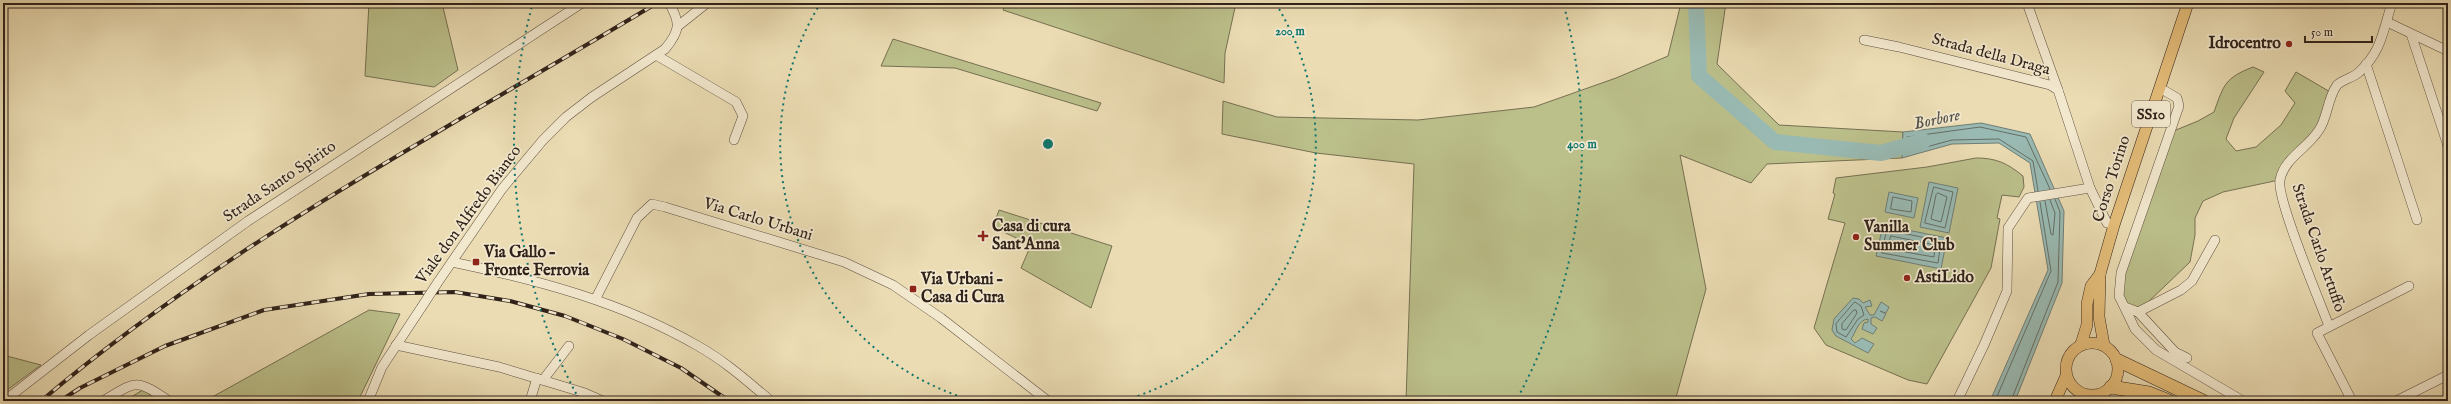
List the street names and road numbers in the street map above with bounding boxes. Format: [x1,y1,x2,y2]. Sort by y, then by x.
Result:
street label: Strada della Draga [1930,30,2052,80]
road number: SS10 [2132,101,2170,127]
street label: Corso Torino [2089,133,2135,225]
street label: Strada Santo Spirito [220,137,341,227]
street label: Viale don Alfredo Bianco [411,141,526,289]
street label: Strada Carlo Artuffo [2287,181,2349,315]
street label: Via Carlo Urbani [700,194,815,246]

